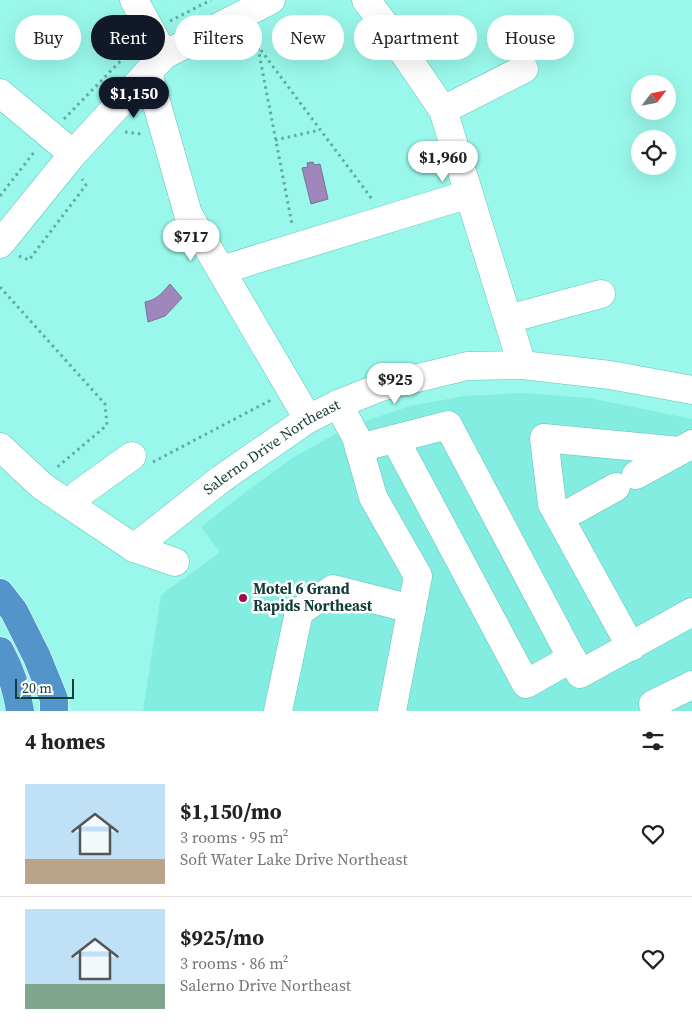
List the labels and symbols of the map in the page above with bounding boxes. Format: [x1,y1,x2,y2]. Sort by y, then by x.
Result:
north arrow [631,75,676,120]
pin: $1,150 [93,76,175,119]
pin: $1,960 [402,140,484,183]
pin: $717 [161,220,221,262]
pin: $925 [365,362,425,405]
street label: Salerno Drive Northeast [198,394,343,499]
place label: Motel 6 Grand Rapids Northeast [253,578,373,616]
marker: Motel 6 Grand Rapids Northeast [237,592,249,604]
scale bar [15,676,74,699]

